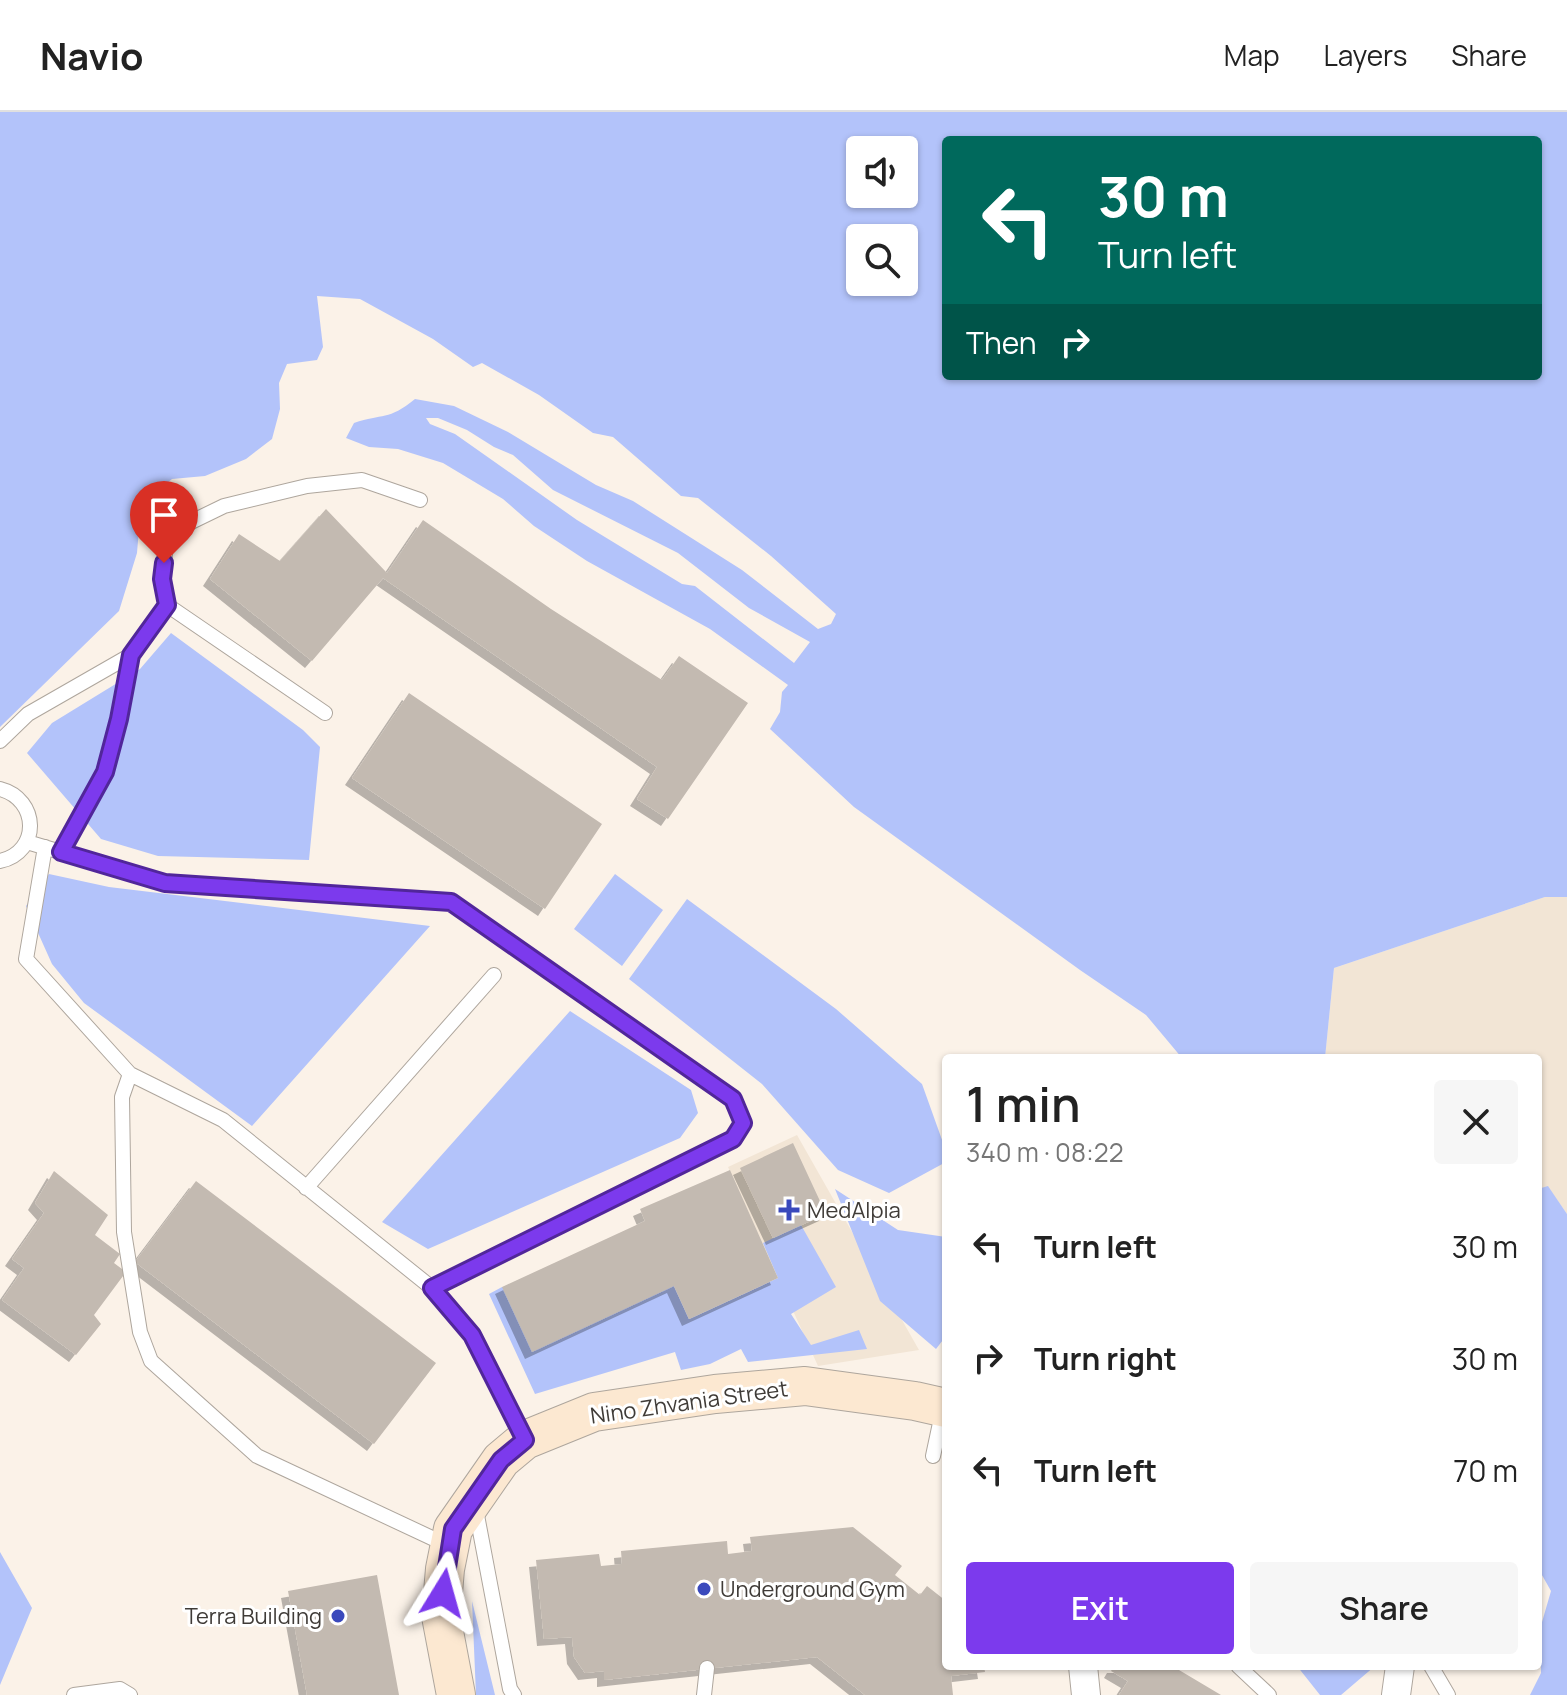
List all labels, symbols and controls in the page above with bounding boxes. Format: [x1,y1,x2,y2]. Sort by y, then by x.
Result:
text: Navio [40,29,144,81]
text: Map [1224,36,1280,74]
text: Layers [1324,36,1407,74]
text: Share [1451,36,1527,74]
map controls [846,136,918,296]
button: sound [846,136,918,208]
text: 30 m [1098,157,1229,234]
icon: left [966,168,1070,272]
button: search [846,224,918,296]
text: Turn left [1098,230,1237,279]
icon: right [1053,320,1097,364]
text: Then [966,322,1037,363]
pin [130,481,198,563]
icon: arrive [142,493,186,537]
text: 1 min [966,1071,1080,1136]
button: close [1434,1080,1518,1164]
text: 340 m · 08:22 [966,1134,1123,1170]
place label: MedAlpia [807,1195,901,1225]
marker: MedAlpia [778,1199,800,1221]
icon: left [966,1224,1010,1268]
text: Turn left [1034,1226,1157,1267]
text: 30 m [1452,1226,1518,1267]
icon: right [966,1336,1010,1380]
text: Turn right [1034,1338,1177,1379]
text: 30 m [1452,1338,1518,1379]
street label: Nino Zhvania Street [588,1373,790,1431]
icon: left [966,1448,1010,1492]
text: Turn left [1034,1450,1157,1491]
text: 70 m [1453,1450,1518,1491]
position arrow [401,1551,485,1635]
button: Exit [966,1562,1234,1654]
button: Share [1250,1562,1518,1654]
place label: Underground Gym [720,1574,905,1604]
marker: Underground Gym [695,1580,713,1598]
place label: Terra Building [185,1601,322,1631]
marker: Terra Building [329,1607,347,1625]

